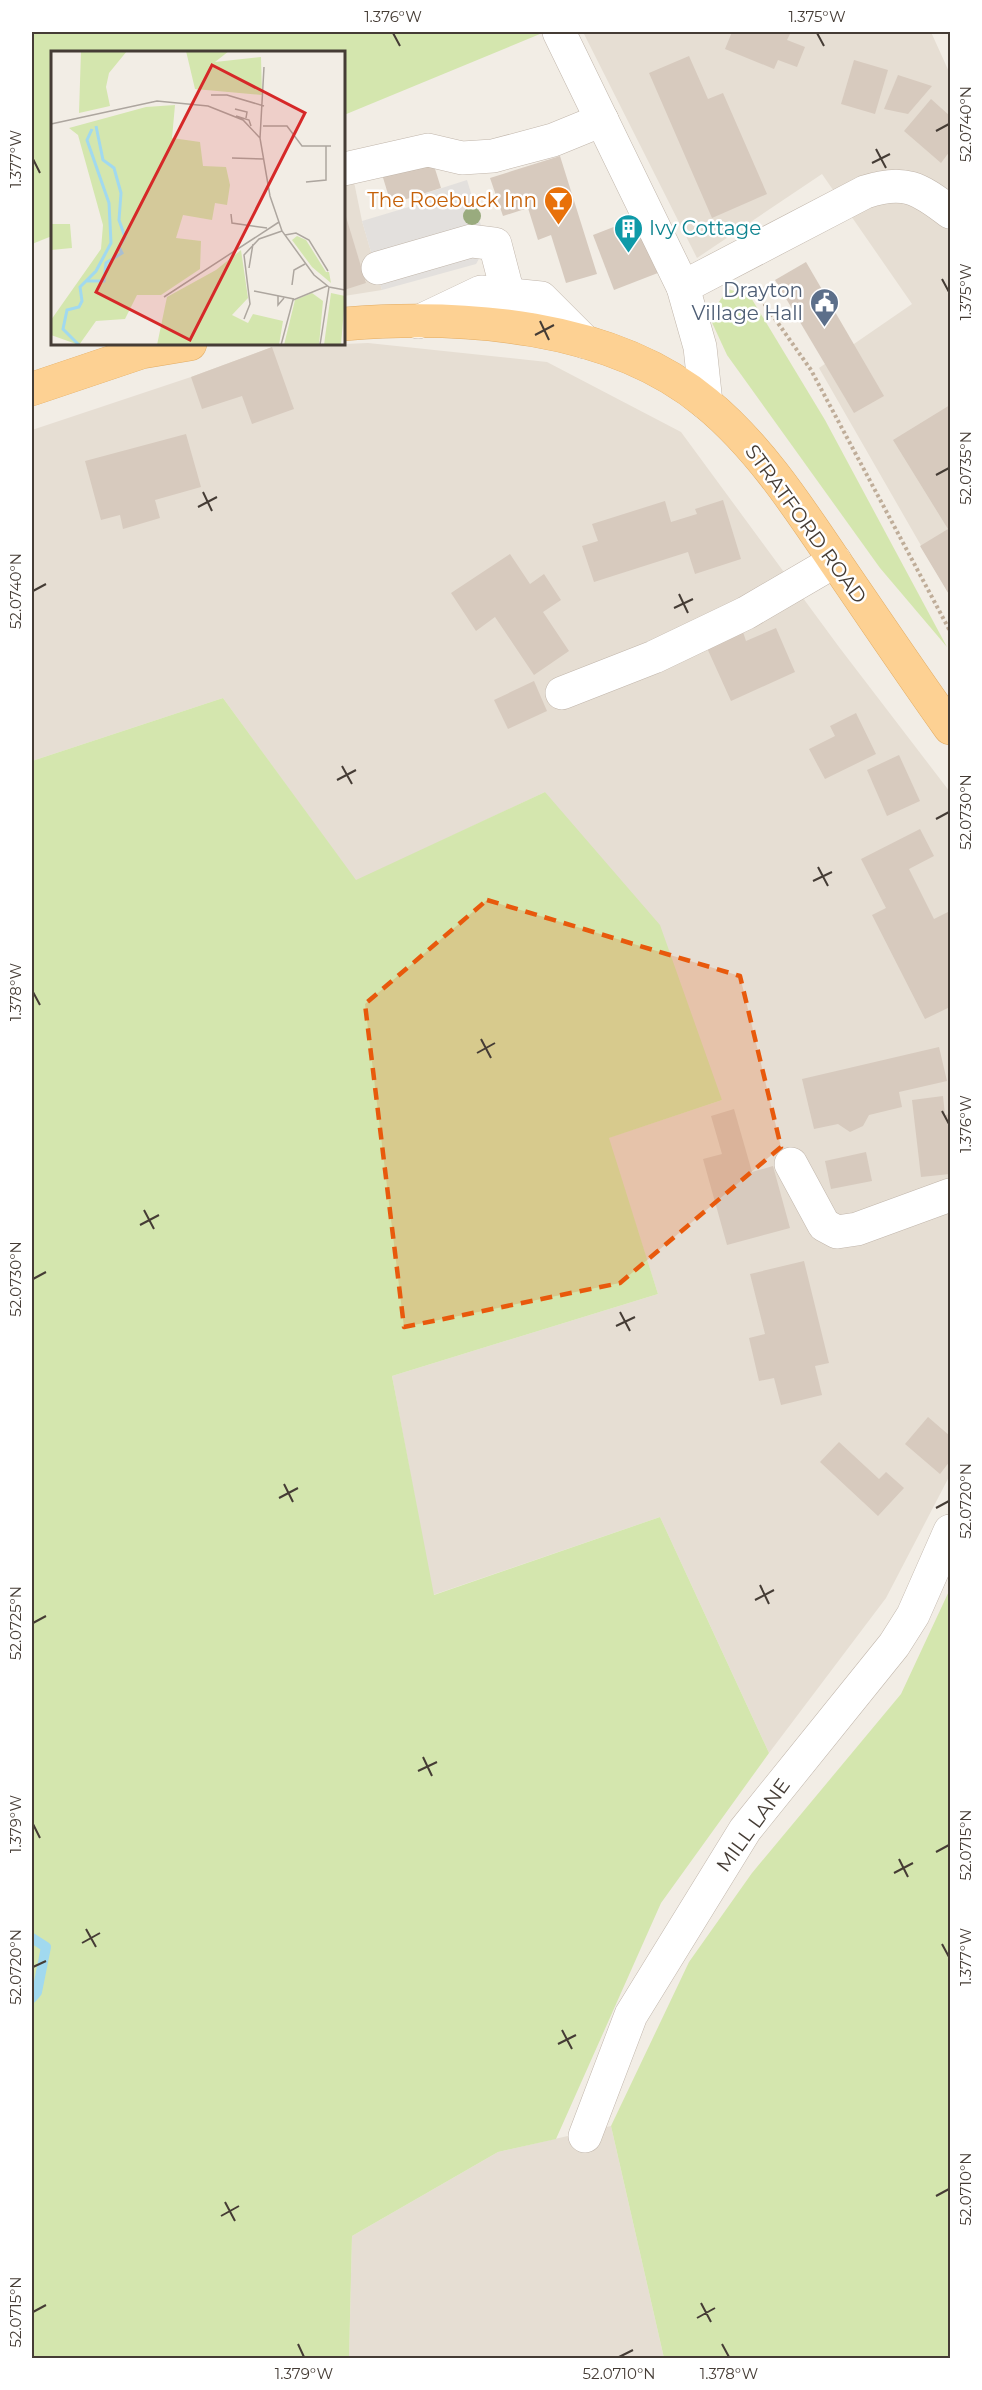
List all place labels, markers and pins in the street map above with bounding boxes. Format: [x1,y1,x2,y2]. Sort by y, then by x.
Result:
bar icon: The Roebuck Inn [542,184,574,226]
place label: The Roebuck Inn [367,188,537,212]
building icon: Ivy Cottage [612,212,644,254]
place label: Ivy Cottage [649,216,761,240]
place label: Drayton Village Hall [692,278,803,325]
public building icon: Drayton Village Hall [808,286,840,328]

